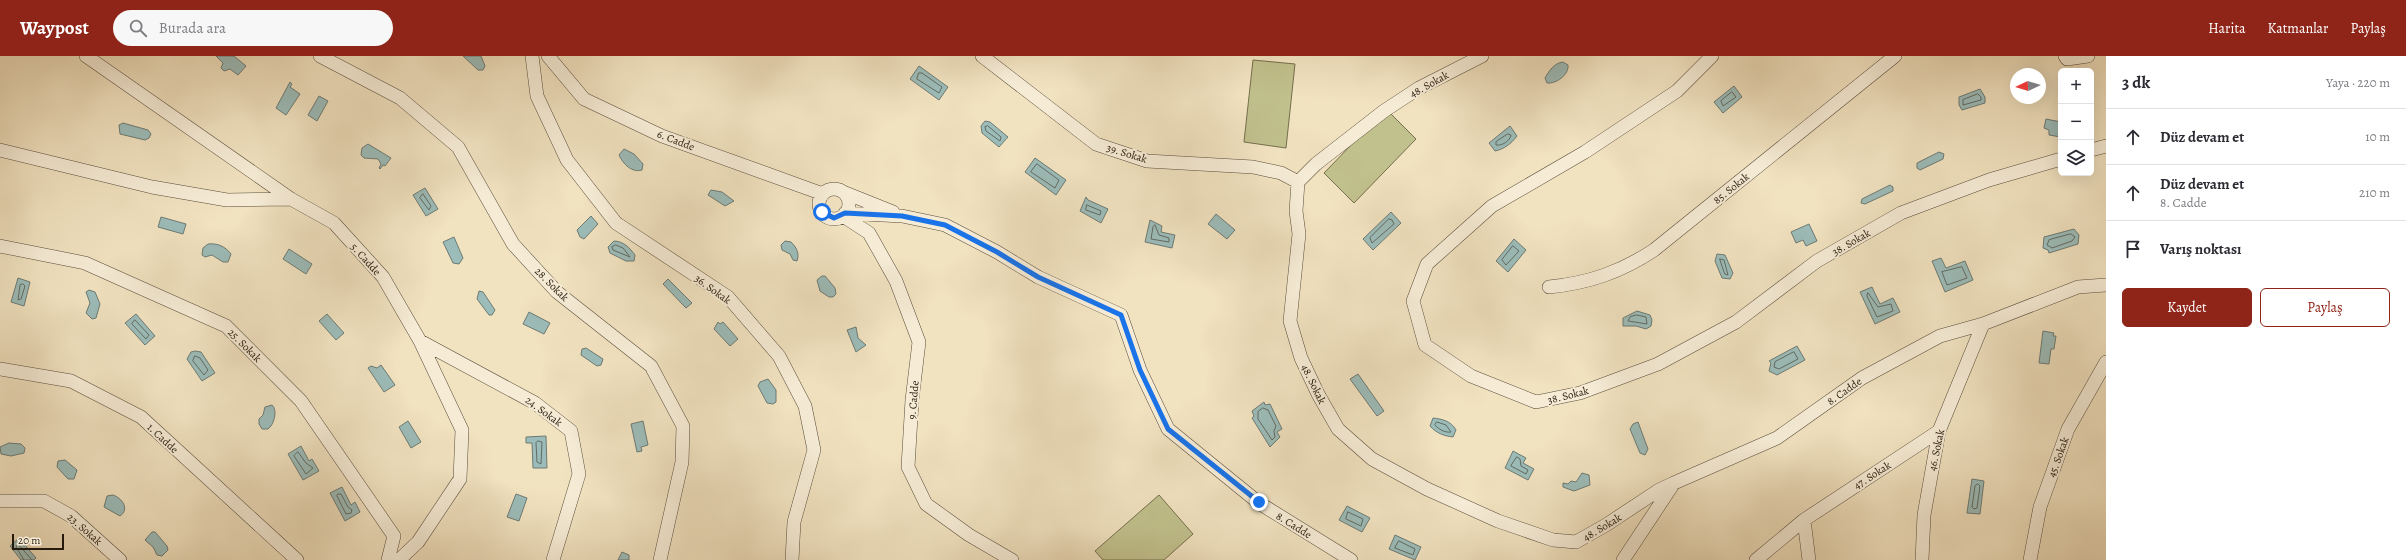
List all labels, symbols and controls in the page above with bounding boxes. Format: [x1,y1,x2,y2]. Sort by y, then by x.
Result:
search box [113,10,393,46]
text: Waypost [20,15,89,41]
icon: search [127,17,149,39]
text: Burada ara [159,18,226,38]
text: Harita [2208,19,2246,38]
text: Katmanlar [2268,19,2328,38]
text: Paylaş [2350,19,2386,38]
street label: 48. Sokak [1407,67,1452,101]
north arrow [2010,68,2046,104]
map controls [2058,68,2094,176]
button: + [2058,68,2094,104]
text: 3 dk [2122,71,2150,94]
text: Yaya · 220 m [2326,74,2390,91]
button: − [2058,104,2094,140]
street label: 6. Cadde [655,126,697,155]
icon: ahead [2122,126,2144,148]
text: Düz devam et [2160,127,2244,147]
text: 10 m [2365,128,2390,145]
street label: 39. Sokak [1105,140,1150,167]
button: layers [2058,140,2094,176]
street label: 85. Sokak [1710,169,1753,208]
text: Düz devam et [2160,174,2244,194]
icon: ahead [2122,182,2144,204]
text: 210 m [2359,184,2390,201]
text: 8. Cadde [2160,194,2207,211]
route start [813,203,831,221]
street label: 38. Sokak [1829,225,1874,259]
icon: arrive [2122,238,2144,260]
text: Varış noktası [2160,239,2241,259]
street label: 5. Cadde [347,240,384,279]
street label: 28. Sokak [531,264,572,305]
street label: 36. Sokak [691,271,734,308]
button: Kaydet [2122,288,2252,327]
button: Paylaş [2260,288,2390,327]
street label: 25. Sokak [224,325,265,366]
street label: 48. Sokak [1297,362,1330,407]
street label: 8. Cadde [1824,374,1865,409]
street label: 9. Cadde [904,380,923,420]
street label: 38. Sokak [1546,383,1591,408]
street label: 24. Sokak [522,393,566,430]
street label: 1. Cadde [144,420,182,457]
street label: 46. Sokak [1925,427,1948,472]
street label: 45. Sokak [2044,434,2073,479]
street label: 47. Sokak [1851,457,1894,493]
route end [1250,493,1268,511]
street label: 8. Cadde [1273,509,1314,542]
street label: 23. Sokak [64,510,106,549]
street label: 48. Sokak [1580,510,1625,545]
scale bar [12,532,64,551]
text: 20 m [18,533,40,548]

